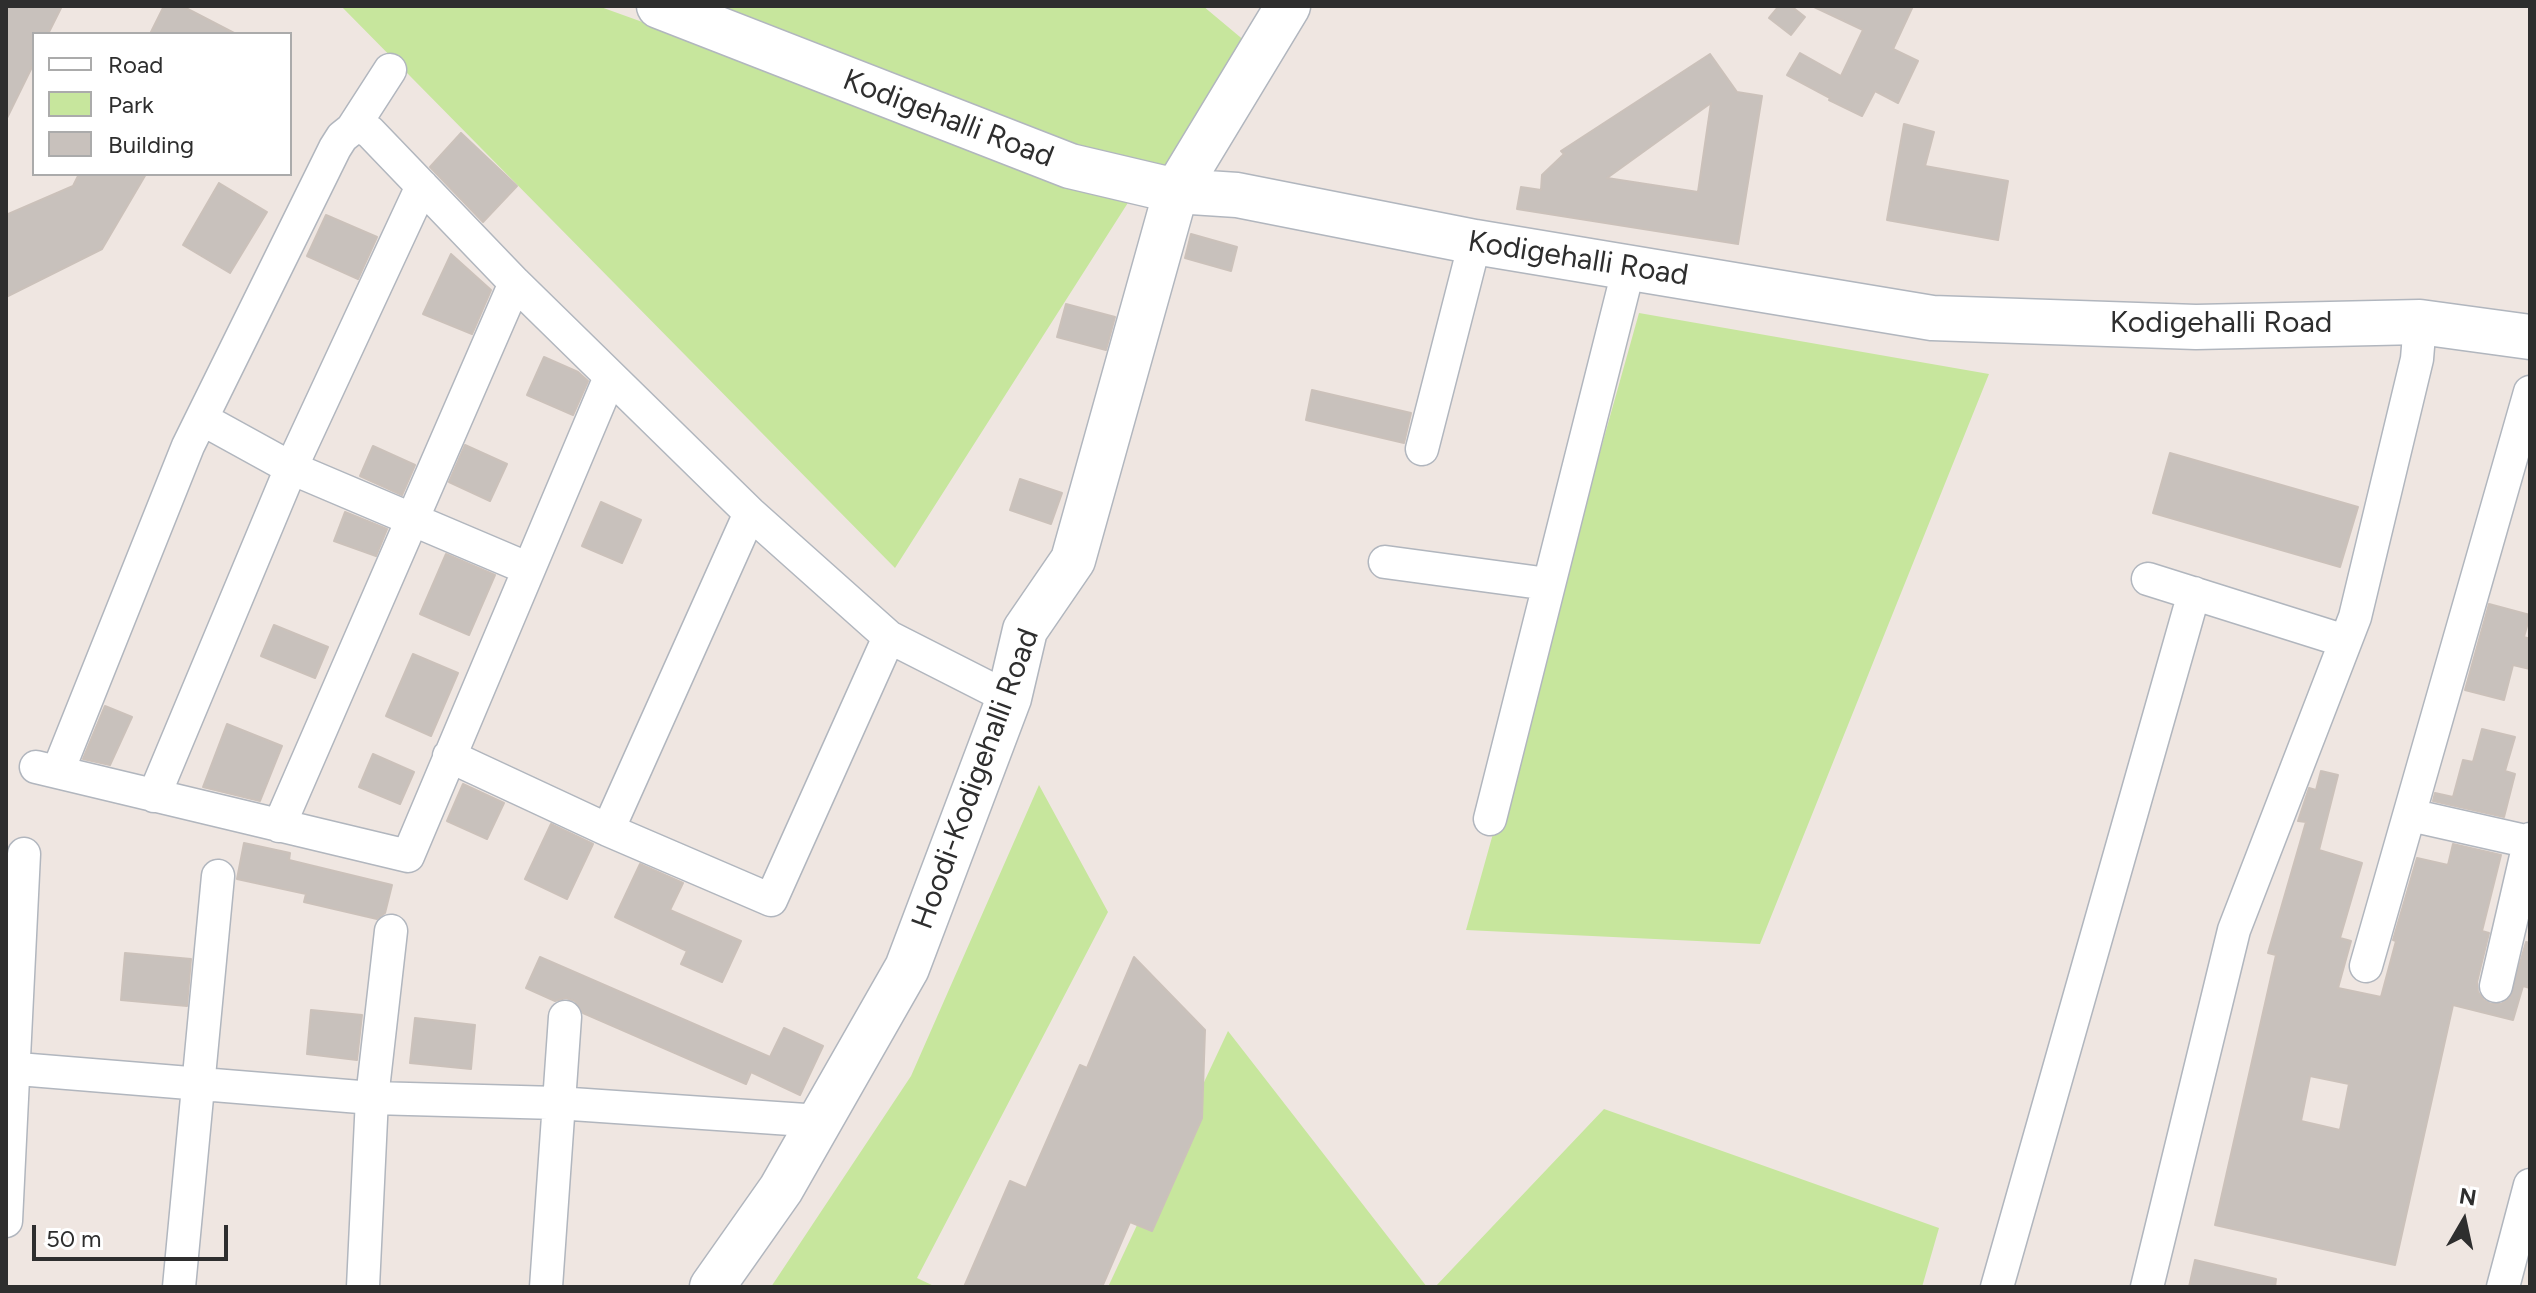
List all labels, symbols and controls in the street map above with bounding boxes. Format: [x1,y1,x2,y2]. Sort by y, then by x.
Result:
legend [32,32,292,176]
text: Road [108,50,163,79]
street label: Kodigehalli Road [838,62,1058,176]
text: Park [108,90,154,119]
text: Building [108,130,194,159]
street label: Kodigehalli Road [1465,224,1691,294]
street label: Kodigehalli Road [2110,305,2332,341]
street label: Hoodi-Kodigehalli Road [905,624,1047,934]
north arrow [2424,1181,2504,1261]
text: N [2457,1182,2478,1211]
scale bar [36,1209,232,1259]
text: 50 m [46,1224,102,1253]

